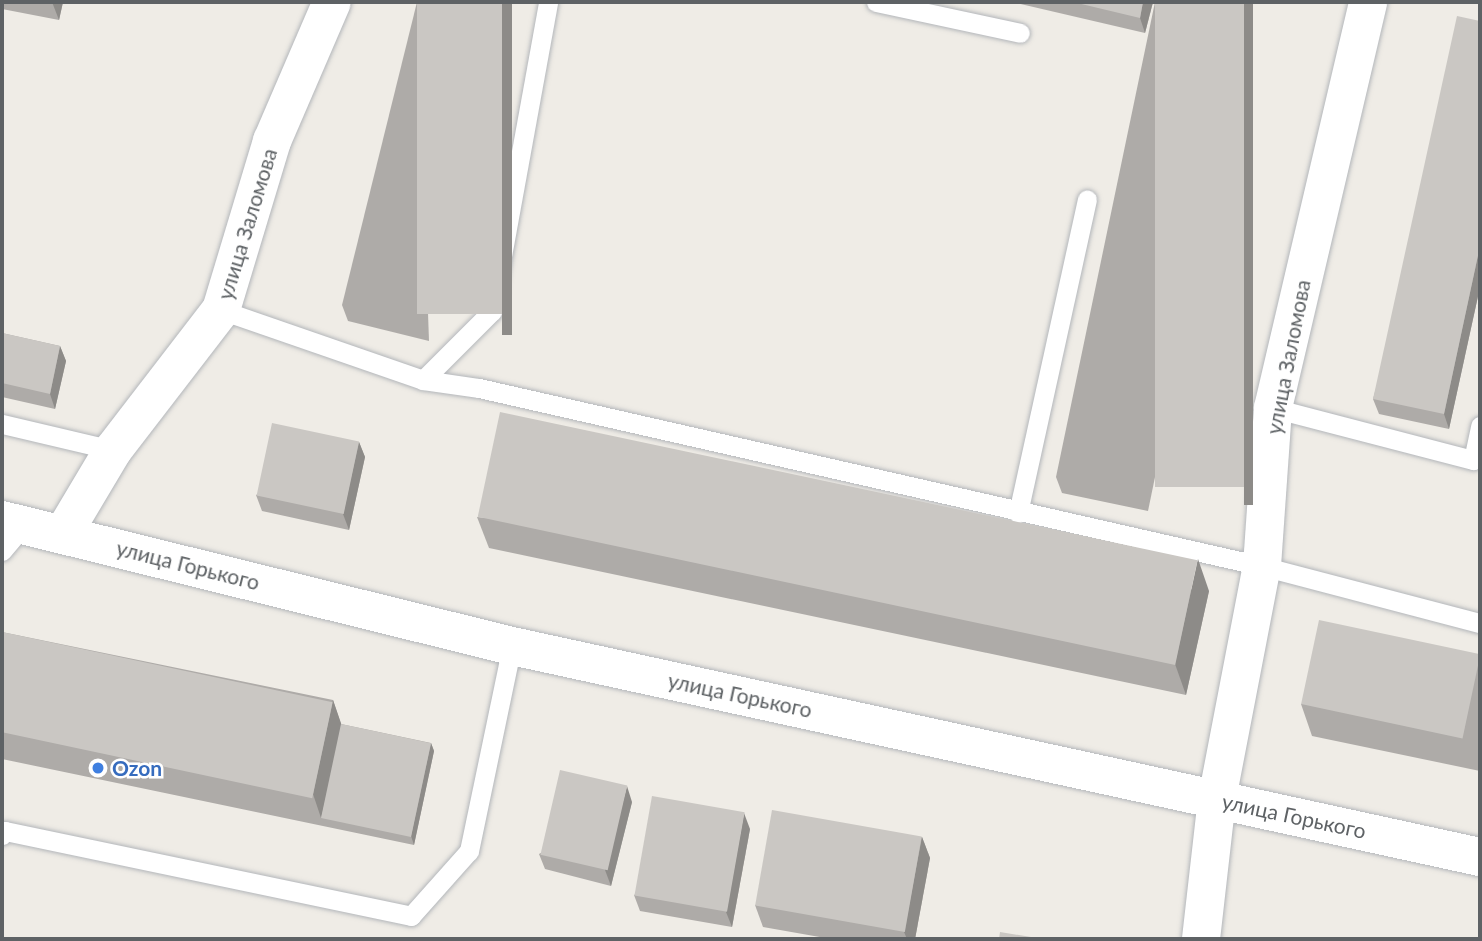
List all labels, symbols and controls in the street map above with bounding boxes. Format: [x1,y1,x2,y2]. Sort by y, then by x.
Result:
street label: улица Заломова [212,145,282,303]
street label: улица Заломова [1261,278,1315,436]
street label: улица Горького [114,535,262,595]
street label: улица Горького [666,667,814,723]
place label: Ozon [112,755,162,781]
marker: Ozon [90,760,106,776]
street label: улица Горького [1220,788,1368,844]

